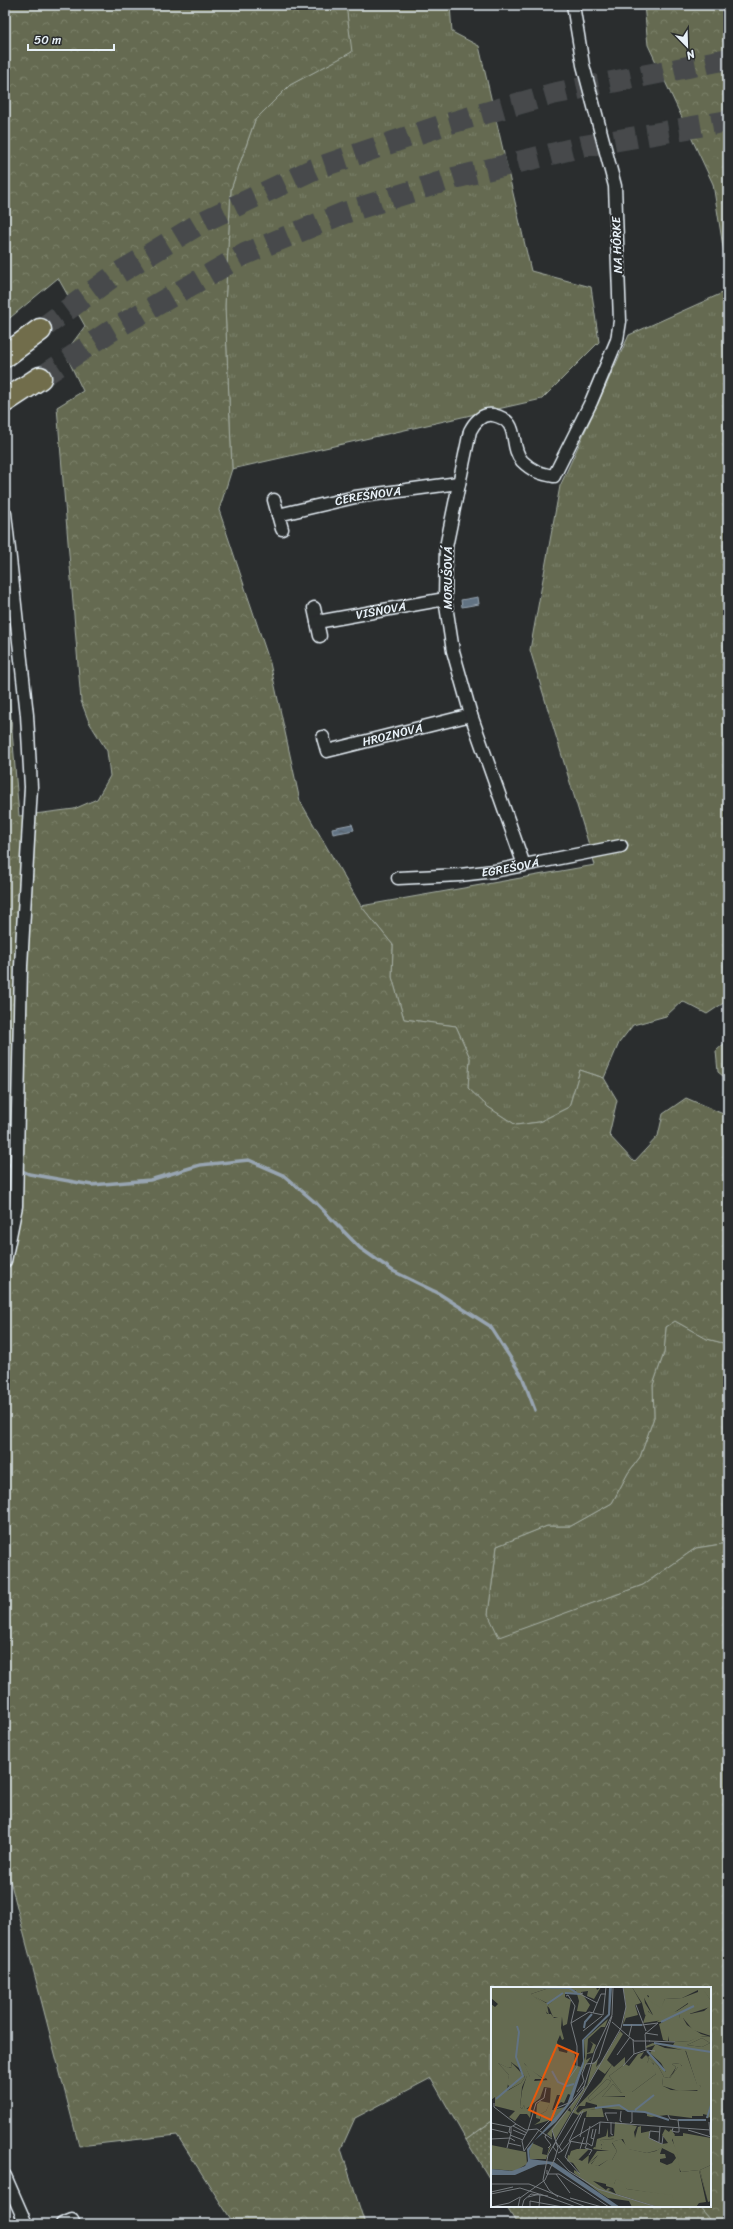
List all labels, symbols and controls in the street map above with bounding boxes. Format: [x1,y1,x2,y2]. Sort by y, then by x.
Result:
scale bar [28,26,114,52]
north arrow [667,26,707,66]
text: 50 m [34,29,61,51]
text: N [683,44,699,65]
street label: NA HÔRKE [605,215,629,274]
street label: ČEREŠŇOVÁ [333,480,404,512]
street label: MORUŠOVÁ [437,544,459,610]
street label: VIŠŇOVÁ [354,595,410,626]
street label: HROZNOVÁ [360,716,427,753]
street label: EGREŠOVÁ [480,851,543,883]
inset map [491,1987,711,2207]

